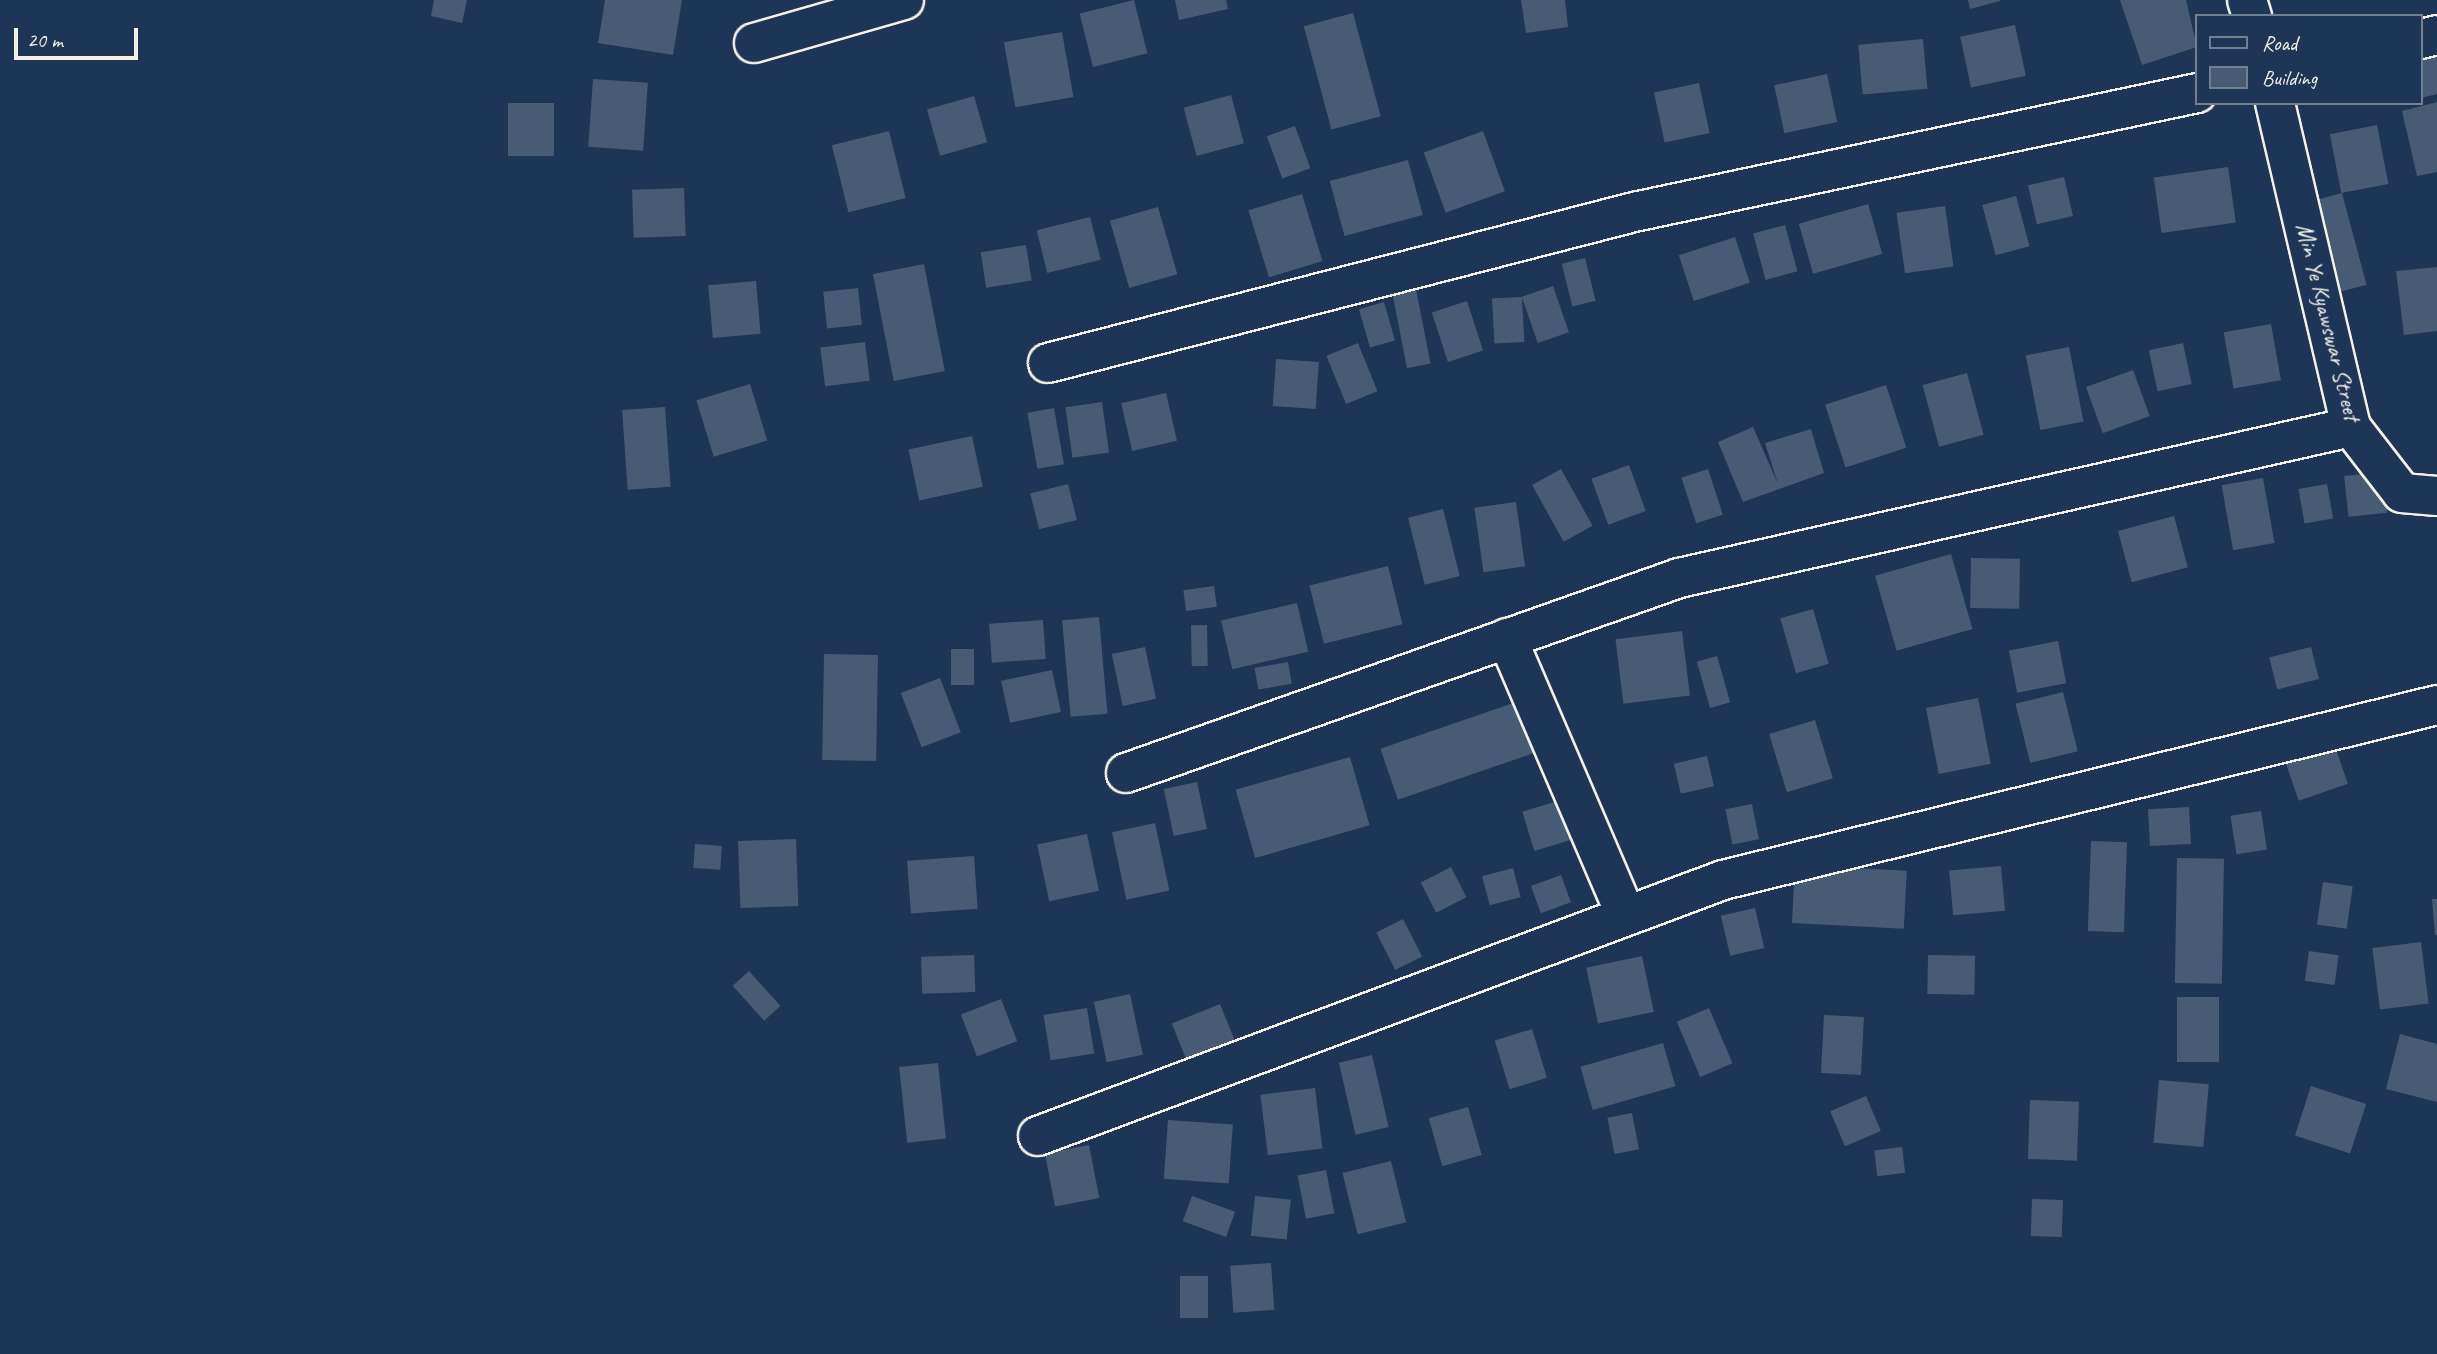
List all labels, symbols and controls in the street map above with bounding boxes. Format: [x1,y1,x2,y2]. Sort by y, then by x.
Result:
scale bar [18,14,142,58]
legend [2196,14,2423,105]
text: 20 m [27,27,63,53]
text: Road [2262,30,2297,56]
text: Building [2262,65,2317,91]
street label: Min Ye Kyawswar Street [2290,221,2366,423]

